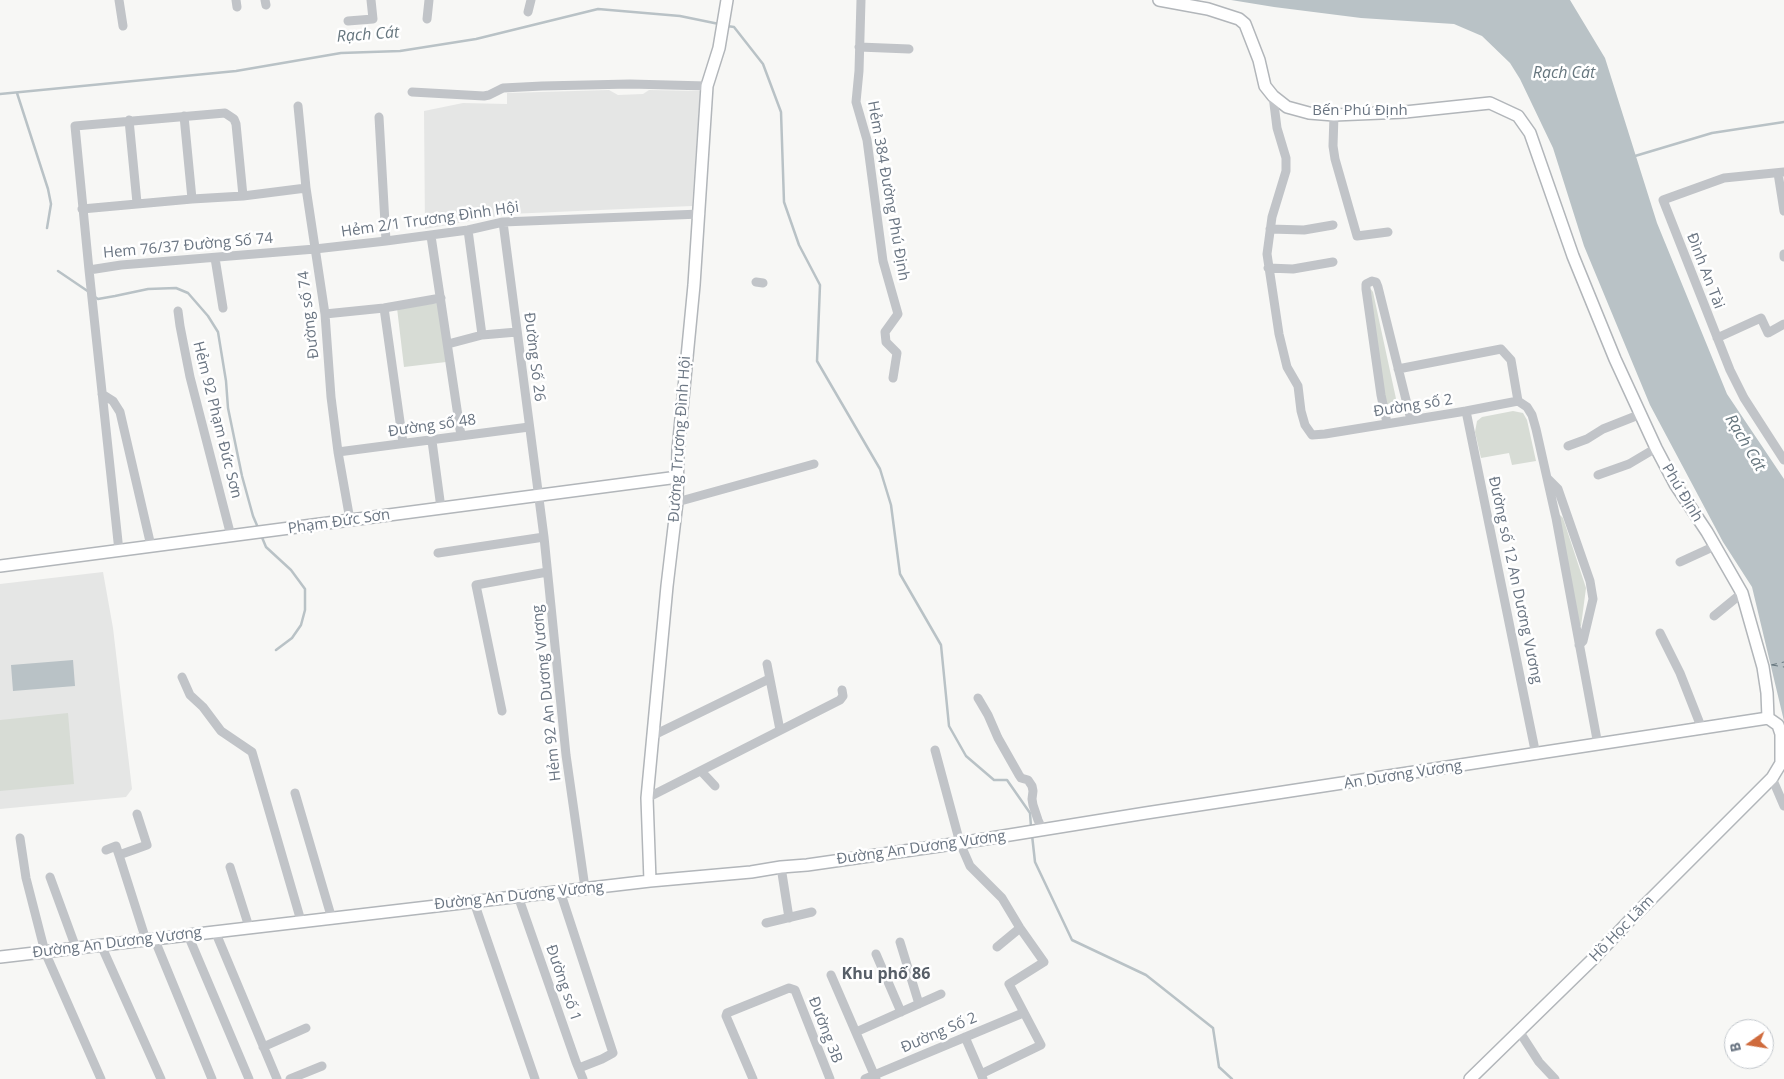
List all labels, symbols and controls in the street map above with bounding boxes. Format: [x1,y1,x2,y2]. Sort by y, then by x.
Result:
water label: Rạch Cát [336,23,400,47]
water label: Rạch Cát [1533,63,1595,83]
street label: Hẻm 384 Đường Phú Định [863,100,913,282]
street label: Bến Phú Định [1312,102,1408,120]
street label: Hẻm 2/1 Trương Đình Hội [340,199,520,241]
street label: Hem 76/37 Đường Số 74 [102,230,274,262]
street label: Đình An Tài [1682,230,1728,312]
street label: Đường số 74 [295,270,323,360]
street label: Đường Số 26 [520,311,548,403]
street label: Hẻm 92 Phạm Đức Sơn [189,340,245,500]
street label: Đường Trương Đình Hội [665,355,695,523]
street label: Đường số 2 [1372,391,1454,421]
street label: Đường số 48 [387,411,477,441]
water label: Rạch Cát [1721,411,1769,475]
street label: Phú Định [1658,461,1706,525]
street label: Đường số 12 An Dương Vương [1484,475,1546,685]
street label: Phạm Đức Sơn [287,506,391,538]
street label: Hẻm 92 An Dương Vương [529,604,565,782]
street label: An Dương Vương [1343,757,1463,793]
street label: Đường An Dương Vương [835,827,1007,869]
street label: Đường An Dương Vương [433,878,605,914]
street label: Hồ Học Lãm [1586,892,1658,966]
street label: Đường An Dương Vương [31,924,203,962]
street label: Đường số 1 [541,942,585,1024]
district label: Khu phố 86 [842,964,930,984]
street label: Đường 3B [804,994,846,1066]
street label: Đường Số 2 [898,1009,980,1057]
north arrow [1724,1019,1774,1069]
text: B [1725,1041,1745,1054]

